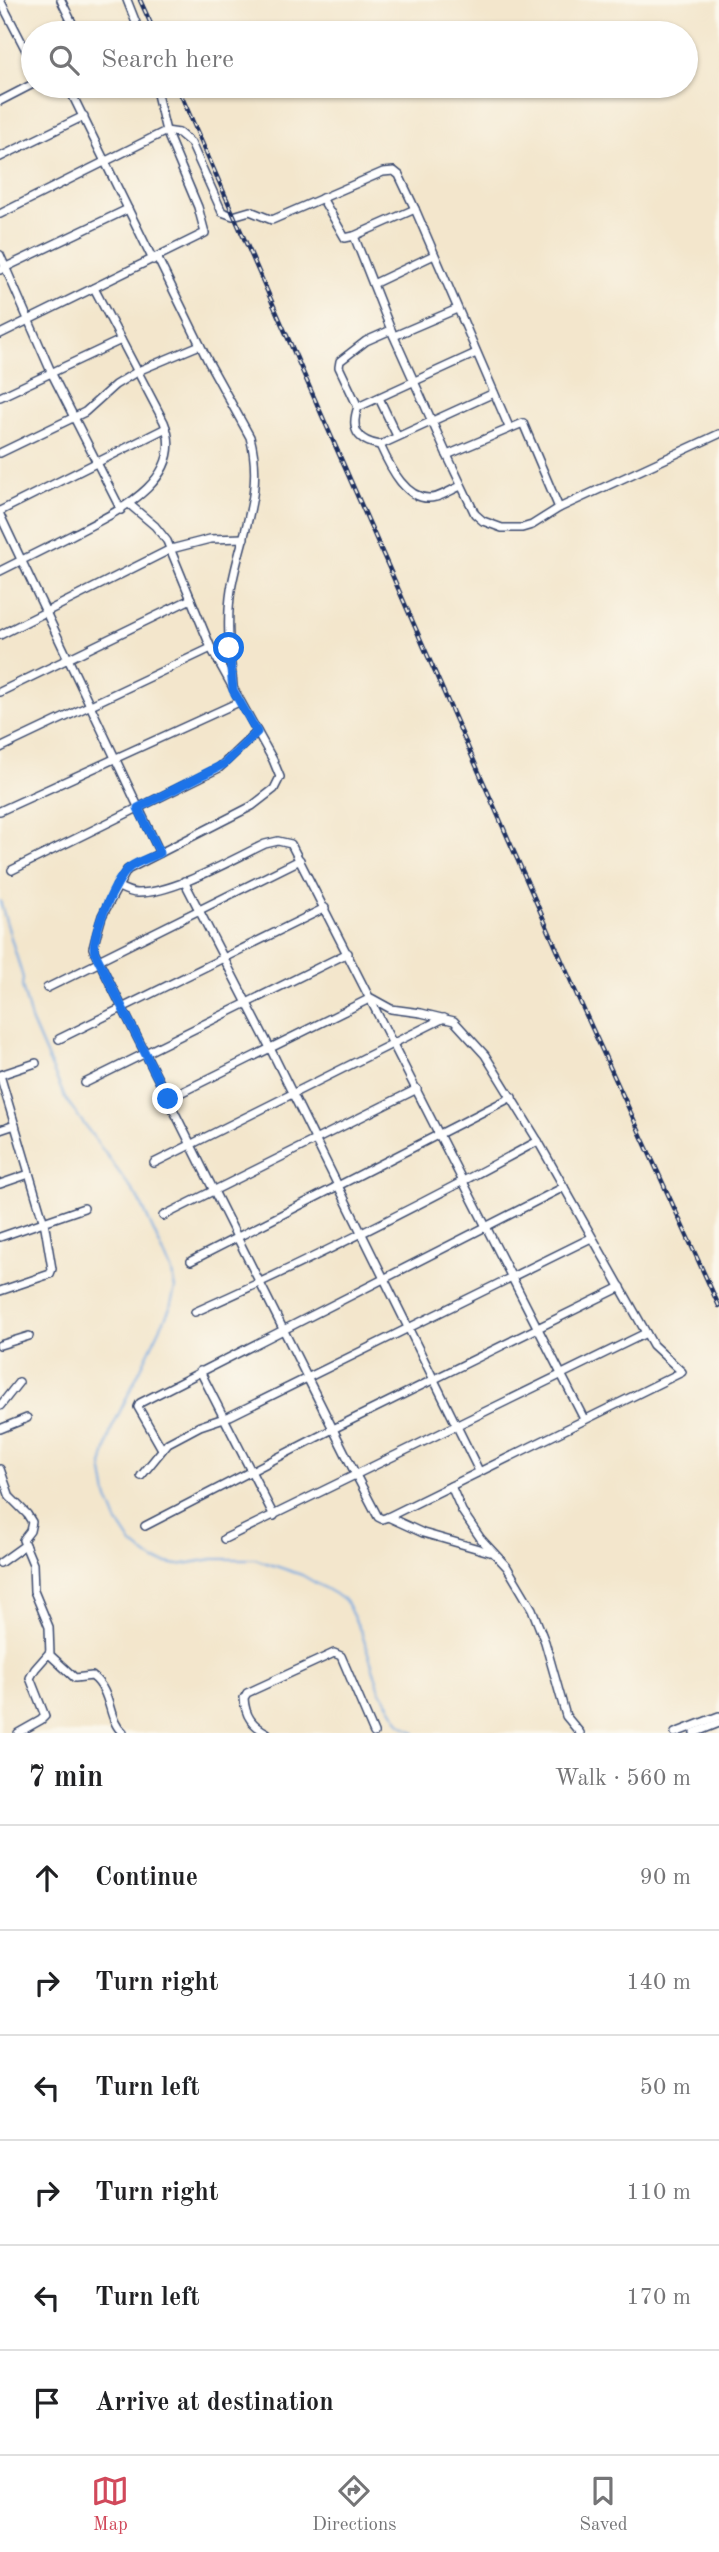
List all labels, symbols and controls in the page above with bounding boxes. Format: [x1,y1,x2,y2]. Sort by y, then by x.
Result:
search box [21,21,698,98]
icon: search [45,41,83,79]
text: Search here [101,47,234,73]
route start [213,632,244,663]
route end [152,1083,183,1114]
text: 7 min [28,1763,103,1793]
text: Walk · 560 m [555,1767,691,1790]
icon: ahead [28,1859,66,1897]
text: Continue [95,1865,198,1891]
text: 90 m [640,1866,691,1889]
icon: right [28,1964,66,2002]
text: Turn right [95,1970,218,1996]
text: 140 m [626,1971,691,1994]
icon: left [28,2069,66,2107]
text: Turn left [95,2075,200,2101]
text: 50 m [640,2076,691,2099]
icon: right [28,2174,66,2212]
text: Turn right [95,2180,218,2206]
text: 110 m [626,2181,691,2204]
icon: left [28,2279,66,2317]
text: Turn left [95,2285,200,2311]
text: 170 m [626,2286,691,2309]
icon: arrive [28,2384,66,2422]
text: Arrive at destination [95,2390,334,2416]
tab: Map [91,2472,129,2537]
tab: Directions [312,2472,397,2537]
tab: Saved [579,2472,628,2537]

